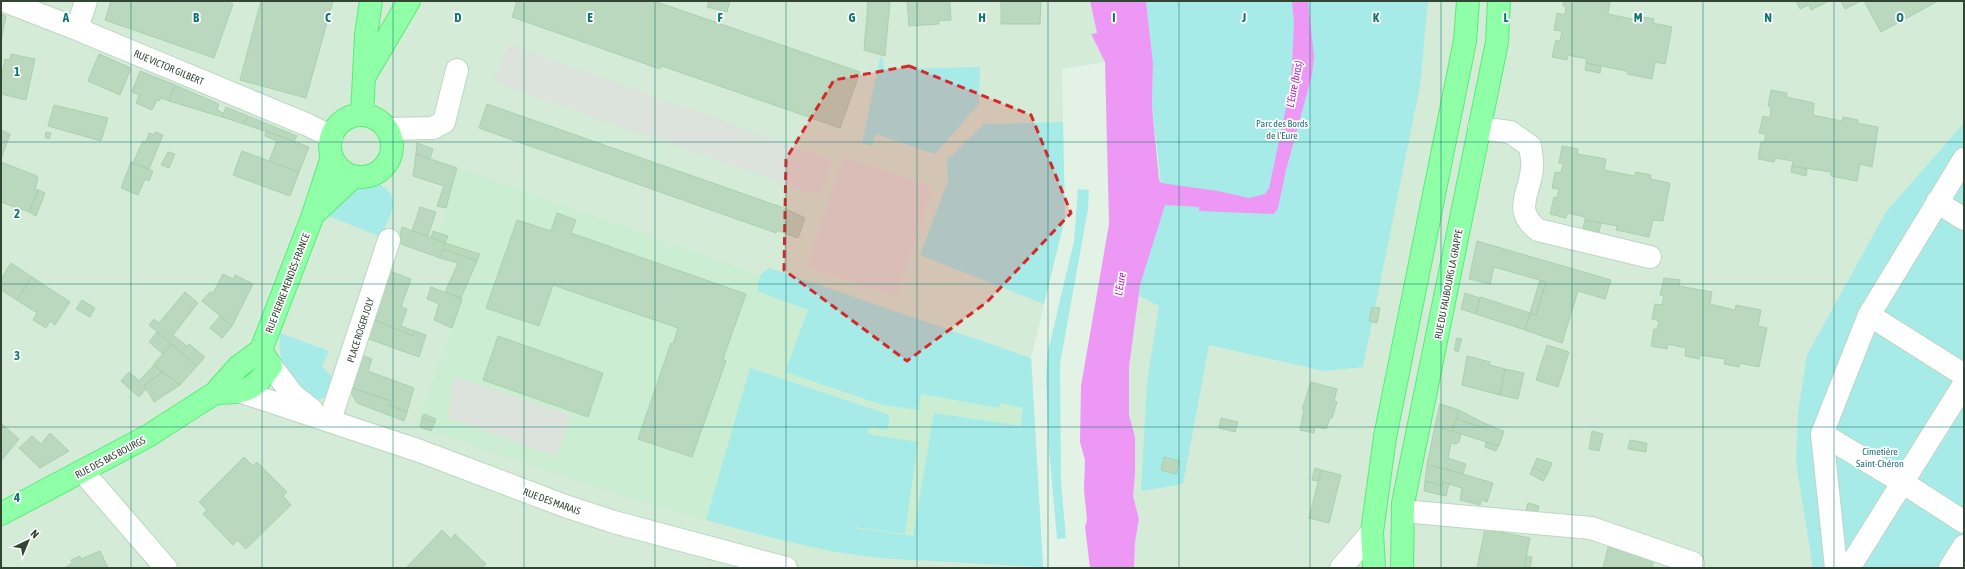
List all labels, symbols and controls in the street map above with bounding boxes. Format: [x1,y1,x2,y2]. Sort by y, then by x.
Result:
text: A [62,10,70,25]
text: B [193,10,200,25]
text: C [325,10,331,25]
text: D [454,10,462,25]
text: E [587,10,593,25]
text: F [717,10,723,25]
text: G [849,10,856,25]
text: H [978,10,986,25]
text: I [1112,10,1116,25]
text: J [1241,10,1246,25]
text: K [1373,10,1380,25]
text: L [1503,10,1509,25]
text: M [1634,10,1643,25]
text: N [1764,10,1772,25]
text: O [1896,10,1904,25]
street label: RUE VICTOR GILBERT [132,48,206,87]
water label: L'Eure (bras) [1284,59,1304,108]
text: 1 [14,64,20,79]
park label: Parc des Bords de l'Eure [1256,118,1309,141]
text: 2 [14,206,20,221]
street label: RUE DU FAUBOURG LA GRAPPE [1432,228,1465,340]
street label: RUE PIERRE MENDÈS-FRANCE [263,231,312,335]
water label: L'Eure [1112,271,1128,297]
street label: PLACE ROGER JOLY [345,296,376,364]
text: 3 [14,348,20,363]
street label: RUE DES BAS BOURGS [73,434,147,481]
park label: Cimetière Saint-Chéron [1856,446,1904,469]
street label: RUE DES MARAIS [522,486,582,517]
text: 4 [13,490,20,505]
north arrow [8,521,48,561]
text: N [28,527,41,540]

